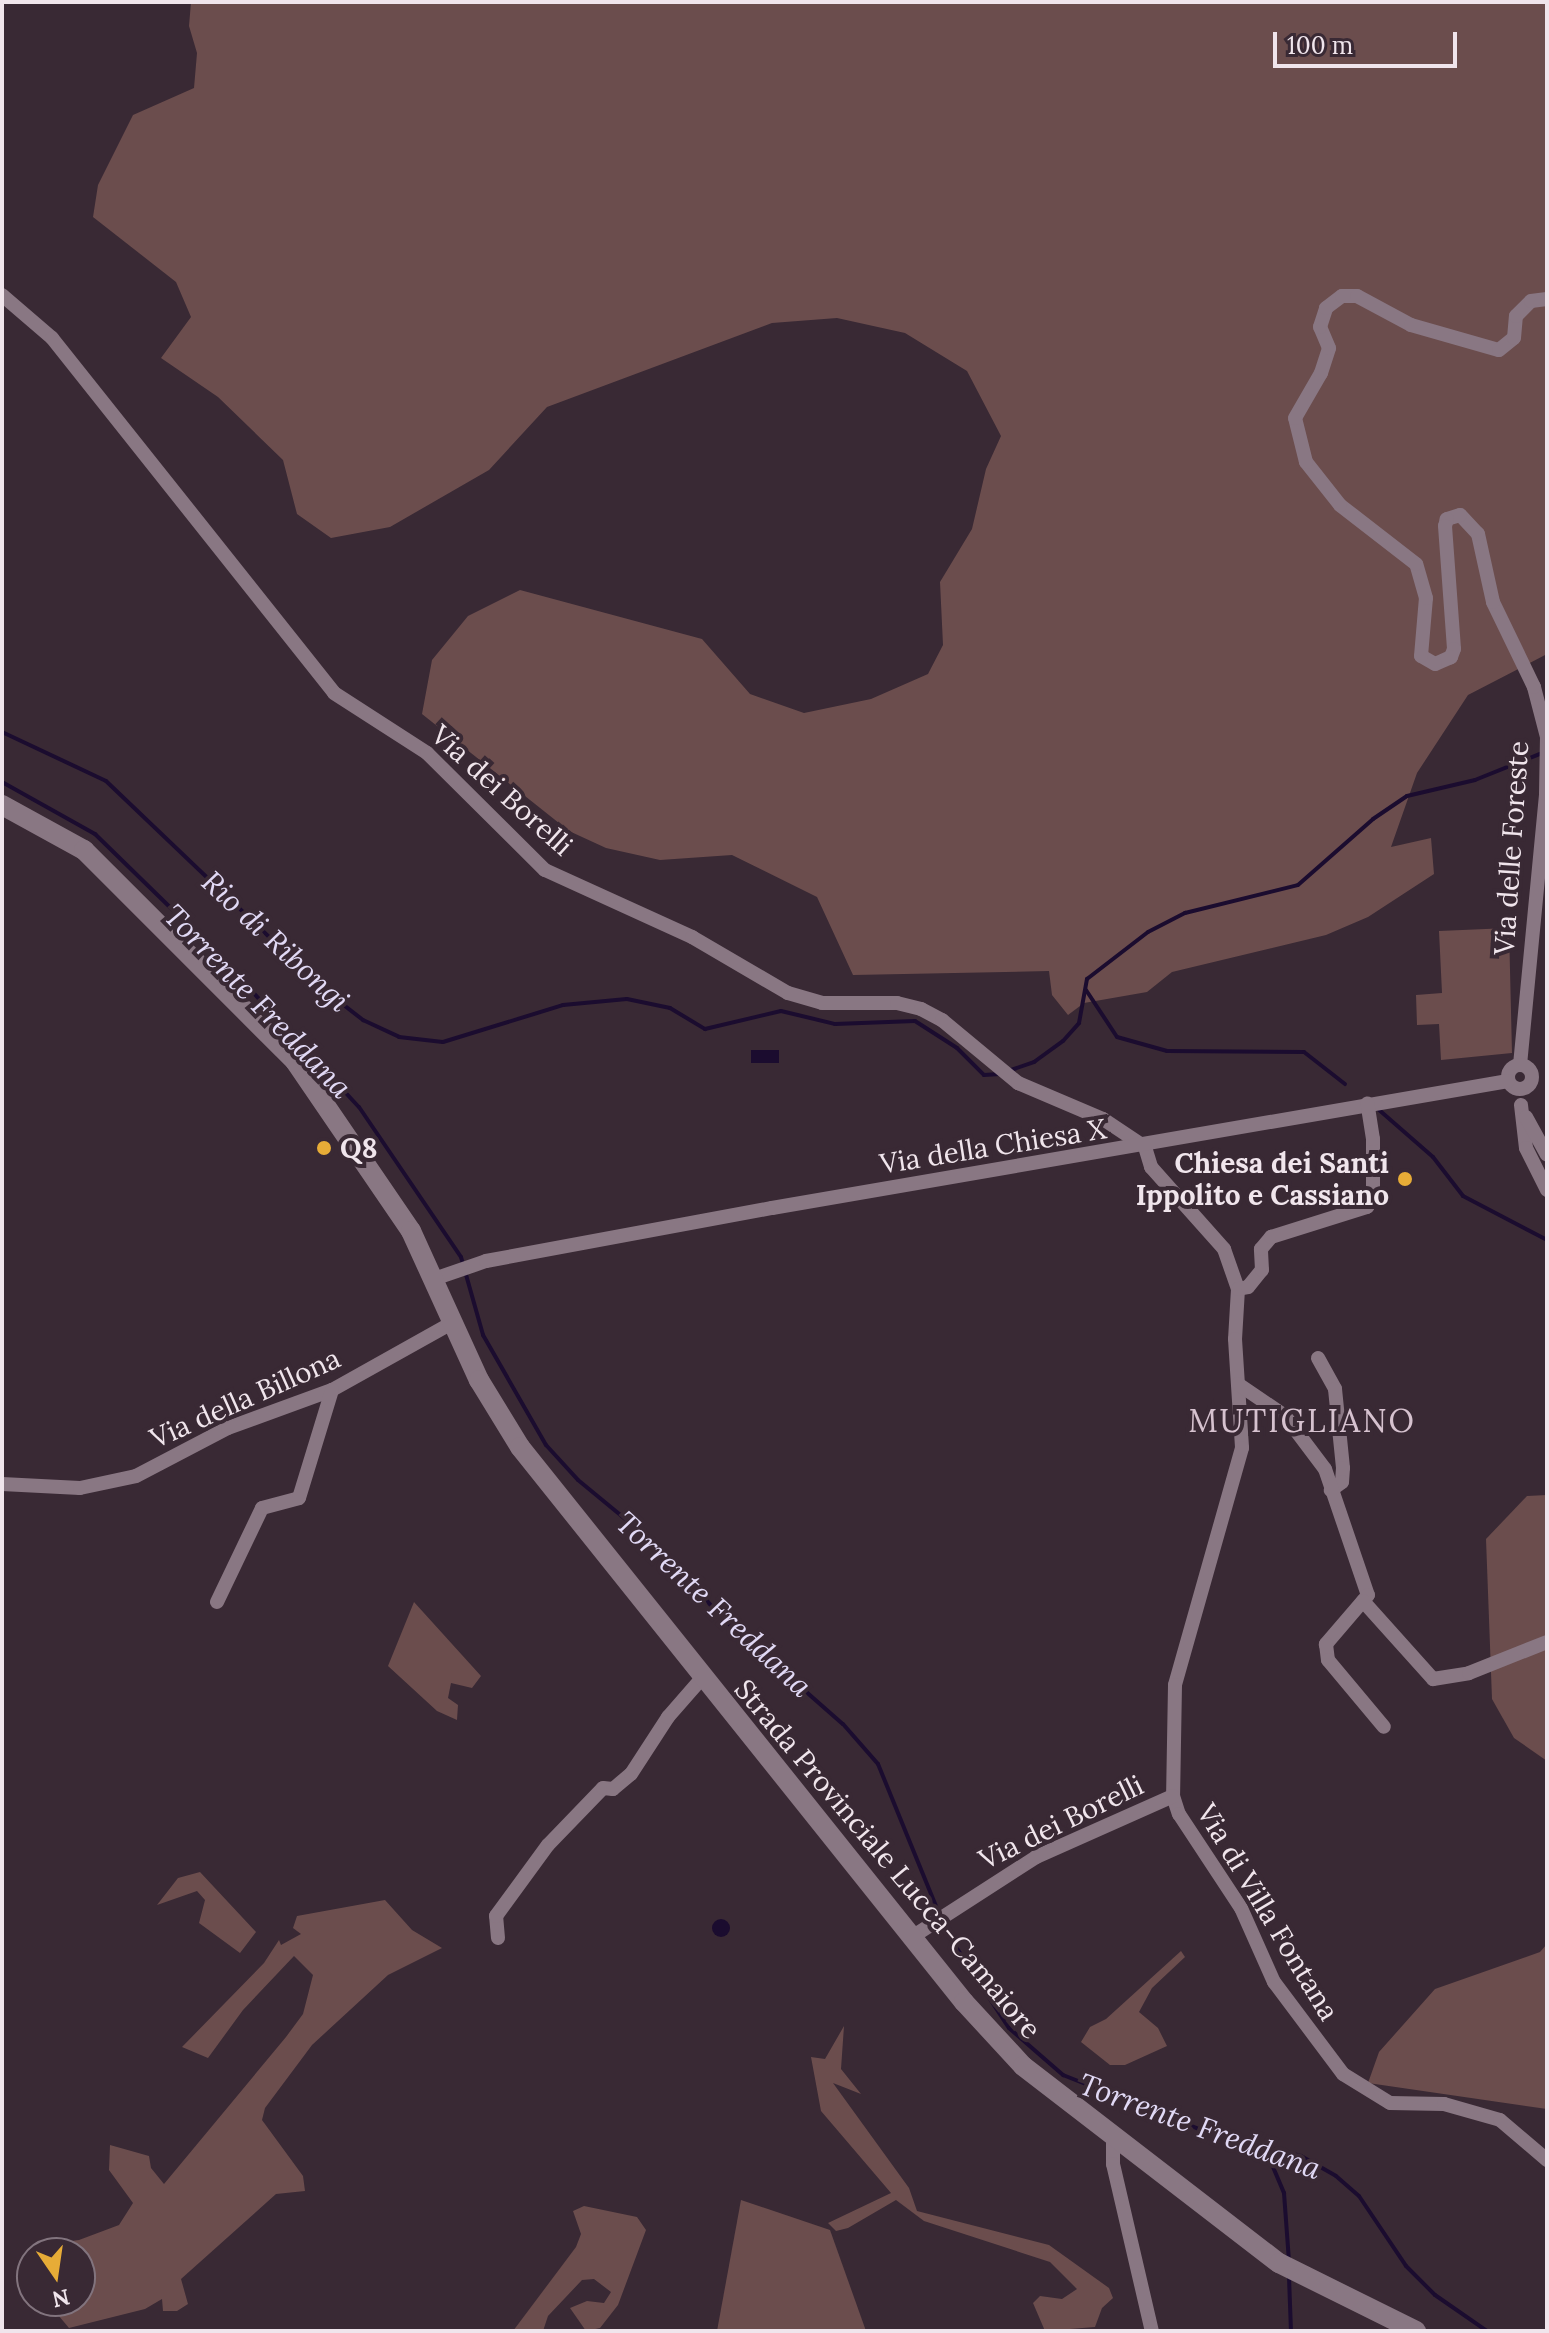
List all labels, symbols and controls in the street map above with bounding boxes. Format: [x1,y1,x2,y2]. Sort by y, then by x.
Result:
scale bar [1277,16,1461,66]
text: 100 m [1287,30,1353,61]
street label: Via dei Borelli [424,718,580,862]
street label: Via delle Foreste [1487,740,1535,956]
water label: Rio di Ribongi [194,863,358,1019]
water label: Torrente Freddana [157,897,359,1105]
street label: Via della Chiesa X [877,1112,1109,1180]
place label: Q8 [340,1131,378,1165]
marker: Q8 [315,1139,333,1157]
place label: Chiesa dei Santi Ippolito e Cassiano [1136,1146,1389,1212]
marker: Chiesa dei Santi Ippolito e Cassiano [1396,1170,1414,1188]
street label: Via della Billona [145,1341,345,1455]
district label: MUTIGLIANO [1188,1402,1416,1440]
water label: Torrente Freddana [609,1504,819,1704]
street label: Strada Provinciale Lucca-Camaiore [728,1673,1048,2045]
street label: Via dei Borelli [973,1768,1149,1876]
street label: Via di Villa Fontana [1190,1797,1346,2027]
water label: Torrente Freddana [1074,2066,1326,2186]
north arrow [16,2237,96,2317]
text: N [50,2283,72,2314]

